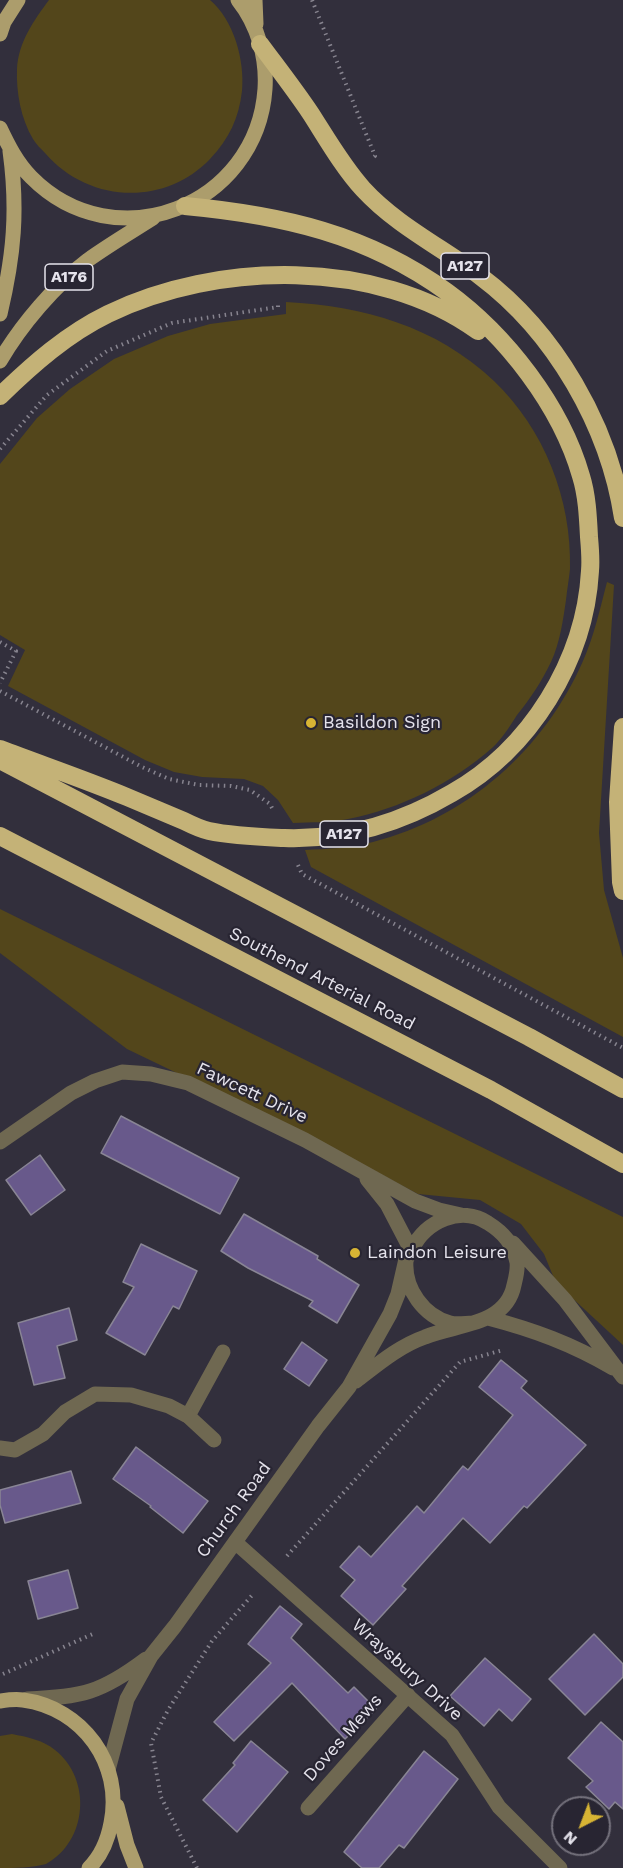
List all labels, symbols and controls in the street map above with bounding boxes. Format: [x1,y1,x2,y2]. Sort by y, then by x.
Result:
road number: A127 [441,253,489,279]
road number: A176 [45,264,93,290]
place label: Basildon Sign [323,712,441,734]
marker: Basildon Sign [304,716,318,730]
road number: A127 [320,821,368,847]
street label: Southend Arterial Road [226,923,418,1035]
street label: Fawcett Drive [193,1058,311,1128]
place label: Laindon Leisure [367,1242,507,1264]
marker: Laindon Leisure [348,1246,362,1260]
street label: Church Road [192,1458,276,1562]
street label: Wraysbury Drive [347,1614,467,1726]
street label: Doves Mews [299,1690,387,1786]
north arrow [551,1796,611,1856]
text: N [559,1827,581,1849]

